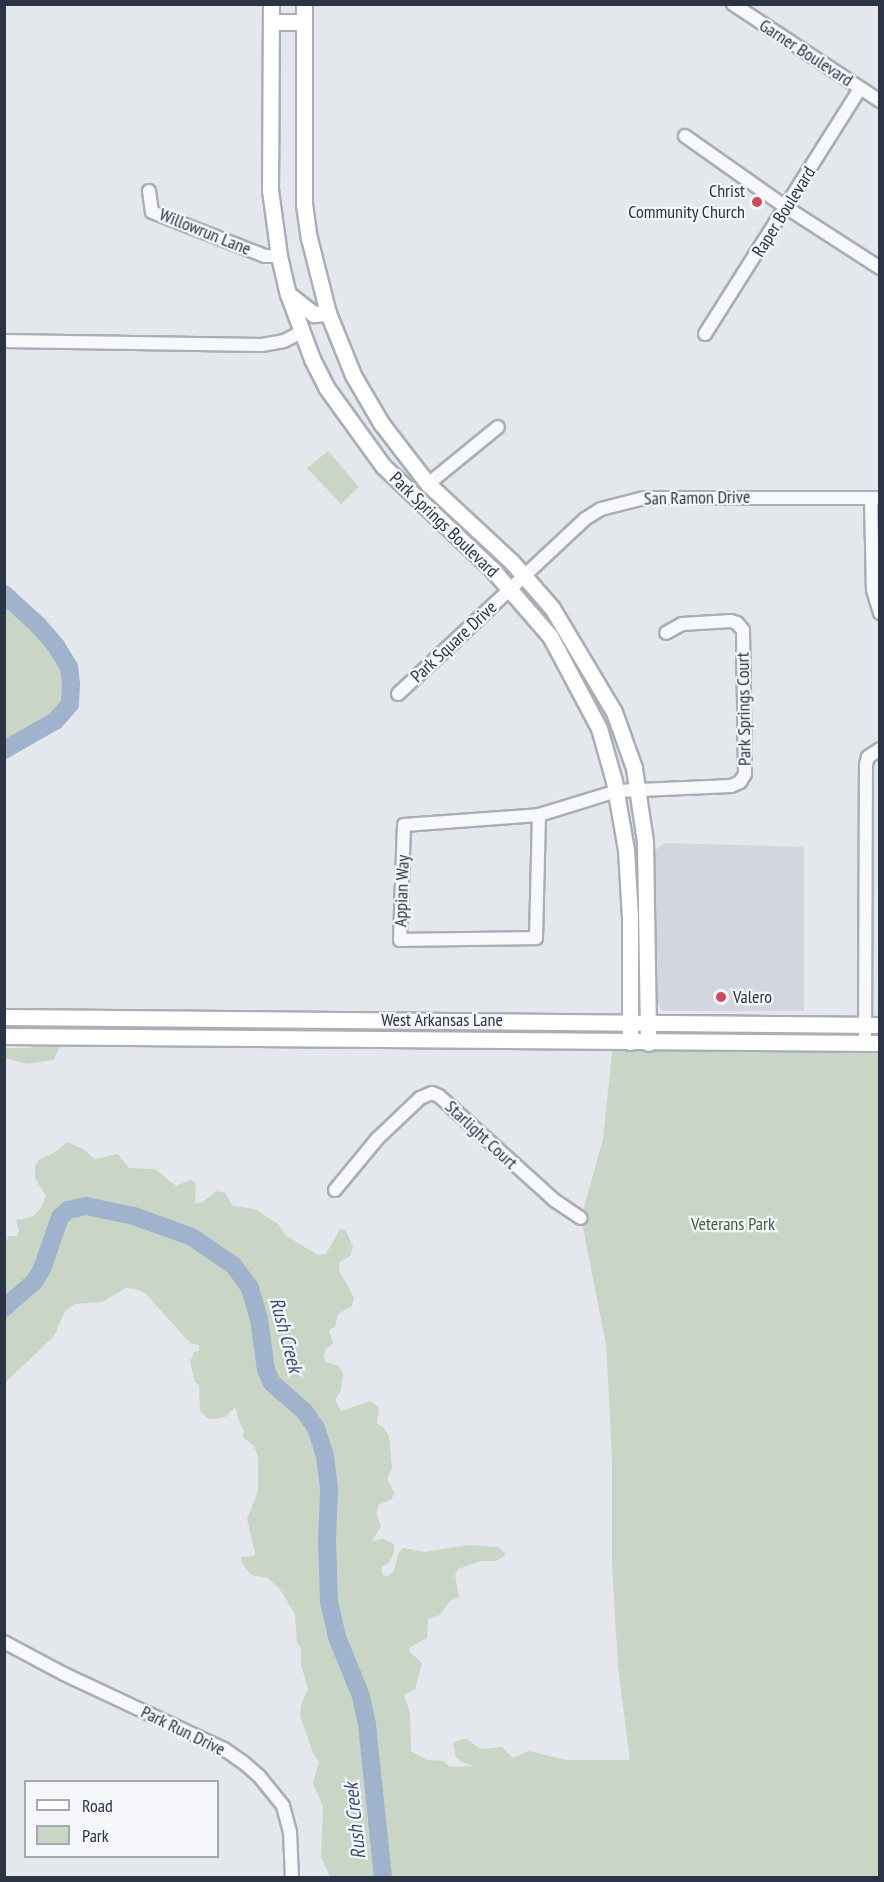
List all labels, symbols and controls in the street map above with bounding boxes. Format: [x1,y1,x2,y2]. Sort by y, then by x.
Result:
street label: Garner Boulevard [755,15,857,91]
street label: Raper Boulevard [748,163,820,261]
place label: Christ Community Church [628,181,745,224]
marker: Christ Community Church [750,195,764,209]
street label: Willowrun Lane [156,204,254,260]
street label: Park Springs Boulevard [385,468,503,582]
street label: San Ramon Drive [644,486,750,510]
street label: Park Square Drive [406,597,502,687]
street label: Park Springs Court [732,652,756,766]
street label: Appian Way [390,854,414,928]
place label: Valero [733,986,772,1008]
marker: Valero [714,990,728,1004]
street label: West Arkansas Lane [381,1009,503,1031]
street label: Starlight Court [440,1096,522,1174]
park label: Veterans Park [691,1213,775,1235]
water label: Rush Creek [264,1295,308,1375]
street label: Park Run Drive [137,1701,229,1761]
legend [24,1780,219,1858]
water label: Rush Creek [339,1782,371,1860]
text: Road [82,1794,113,1817]
text: Park [82,1824,109,1847]

